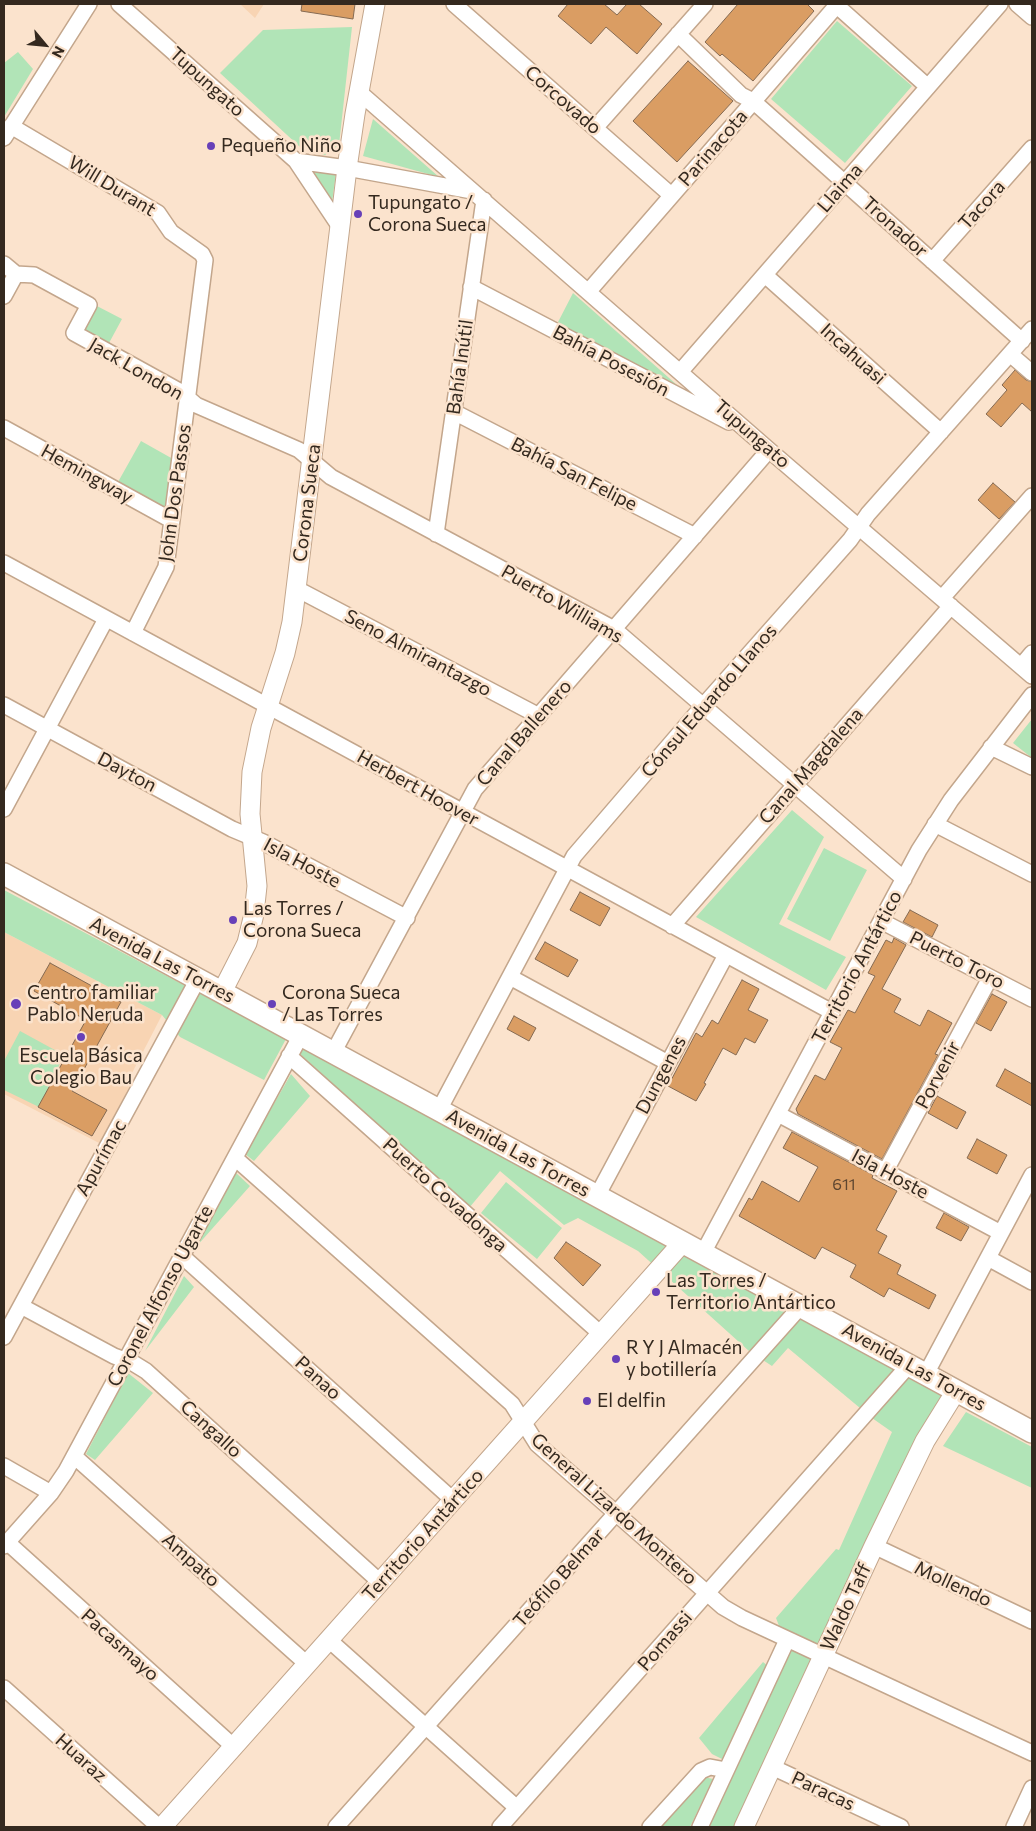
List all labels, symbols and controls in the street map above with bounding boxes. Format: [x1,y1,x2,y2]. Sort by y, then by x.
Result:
north arrow [20,20,70,70]
street label: Tupungato [165,42,249,122]
text: N [49,44,69,61]
street label: Corcovado [520,61,606,139]
street label: Parinacota [674,105,752,191]
place label: Pequeño Niño [221,135,342,157]
marker: Pequeño Niño [205,140,217,152]
street label: Will Durant [64,151,160,221]
street label: Llaima [813,159,867,217]
street label: Tacora [954,176,1010,234]
place label: Tupungato / Corona Sueca [368,192,487,236]
street label: Tronador [858,192,932,262]
marker: Tupungato / Corona Sueca [352,208,364,220]
street label: Bahía Inútil [442,318,478,416]
street label: Incahuasi [815,319,891,389]
street label: Bahía Posesión [549,321,673,401]
street label: Jack London [85,333,187,405]
street label: Tupungato [709,395,795,473]
street label: John Dos Passos [154,423,196,563]
street label: Bahía San Felipe [507,432,641,516]
street label: Hemingway [37,439,137,509]
street label: Corona Sueca [288,443,326,563]
street label: Puerto Williams [497,560,627,648]
street label: Seno Almirantazgo [341,605,495,701]
street label: Cónsul Eduardo Llanos [636,620,782,782]
street label: Canal Ballenero [472,675,576,791]
street label: Canal Magdalena [754,703,868,829]
street label: Herbert Hoover [353,745,483,831]
street label: Dayton [94,747,160,797]
street label: Isla Hoste [260,833,344,893]
street label: Territorio Antártico [807,887,907,1047]
place label: Las Torres / Corona Sueca [243,898,362,942]
street label: Avenida Las Torres [86,912,238,1008]
marker: Las Torres / Corona Sueca [227,914,239,926]
street label: Puerto Toro [906,926,1008,994]
place label: Centro familiar Pablo Neruda [27,982,157,1026]
place label: Corona Sueca / Las Torres [282,982,401,1026]
marker: Centro familiar Pablo Neruda [9,997,23,1011]
marker: Corona Sueca / Las Torres [266,998,278,1010]
marker: Escuela Básica Colegio Bau [75,1031,87,1043]
street label: Dungenes [631,1032,691,1118]
street label: Porvenir [911,1037,965,1113]
place label: Escuela Básica Colegio Bau [19,1045,143,1089]
street label: Avenida Las Torres [442,1104,594,1202]
street label: Apurímac [71,1116,131,1200]
street label: Puerto Covadonga [378,1133,512,1257]
street label: Isla Hoste [848,1144,932,1204]
house number: 611 [832,1175,856,1195]
street label: Coronel Alfonso Ugarte [102,1201,218,1391]
place label: Las Torres / Territorio Antártico [666,1270,836,1314]
marker: Las Torres / Territorio Antártico [650,1286,662,1298]
street label: Avenida Las Torres [838,1318,990,1416]
place label: R Y J Almacén y botillería [626,1337,742,1381]
street label: Panao [290,1351,346,1405]
marker: R Y J Almacén y botillería [610,1353,622,1365]
place label: El delfin [597,1390,666,1412]
street label: Cangallo [176,1395,246,1463]
marker: El delfin [581,1395,593,1407]
street label: General Lizardo Montero [526,1428,702,1590]
street label: Territorio Antártico [358,1464,488,1606]
street label: Teófilo Belmar [509,1524,609,1632]
street label: Ampato [157,1528,225,1592]
street label: Mollendo [911,1556,995,1612]
street label: Waldo Taff [816,1560,876,1654]
street label: Pacasmayo [76,1604,164,1686]
street label: Pomassi [633,1606,697,1676]
street label: Huaraz [50,1729,112,1787]
street label: Paracas [788,1766,858,1816]

